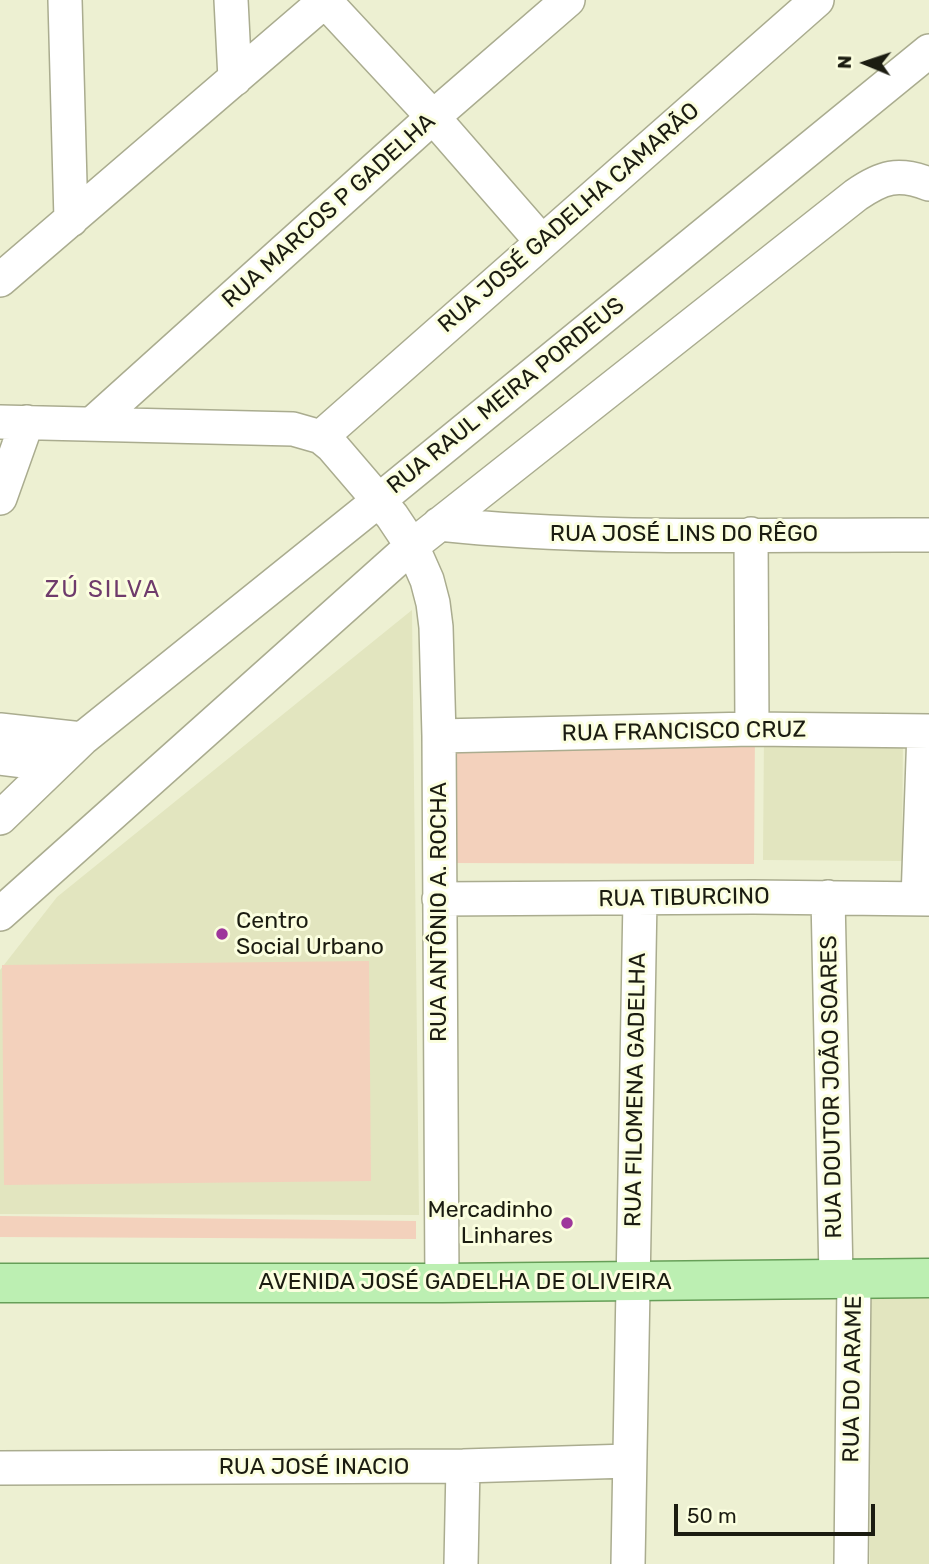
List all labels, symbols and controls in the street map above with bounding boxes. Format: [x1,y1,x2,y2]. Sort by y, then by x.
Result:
north arrow [831,28,901,98]
text: N [833,55,856,69]
street label: RUA JOSÉ GADELHA CAMARÃO [433,97,705,339]
street label: RUA MARCOS P GADELHA [217,108,441,314]
street label: RUA RAUL MEIRA PORDEUS [382,292,630,500]
street label: RUA JOSÉ LINS DO RÊGO [550,520,818,548]
district label: ZÚ SILVA [46,576,160,604]
street label: RUA FRANCISCO CRUZ [562,716,806,748]
street label: RUA ANTÔNIO A. ROCHA [425,782,453,1042]
street label: RUA TIBURCINO [598,883,770,913]
place label: Centro Social Urbano [236,907,384,961]
marker: Centro Social Urbano [214,926,230,942]
street label: RUA DOUTOR JOÃO SOARES [816,935,848,1239]
street label: RUA FILOMENA GADELHA [620,953,652,1227]
place label: Mercadinho Linhares [428,1196,553,1250]
marker: Mercadinho Linhares [559,1215,575,1231]
street label: AVENIDA JOSÉ GADELHA DE OLIVEIRA [258,1268,672,1296]
street label: RUA DO ARAME [838,1295,868,1463]
street label: RUA JOSÉ INACIO [219,1453,409,1481]
scale bar [677,1490,878,1534]
text: 50 m [687,1503,737,1528]

